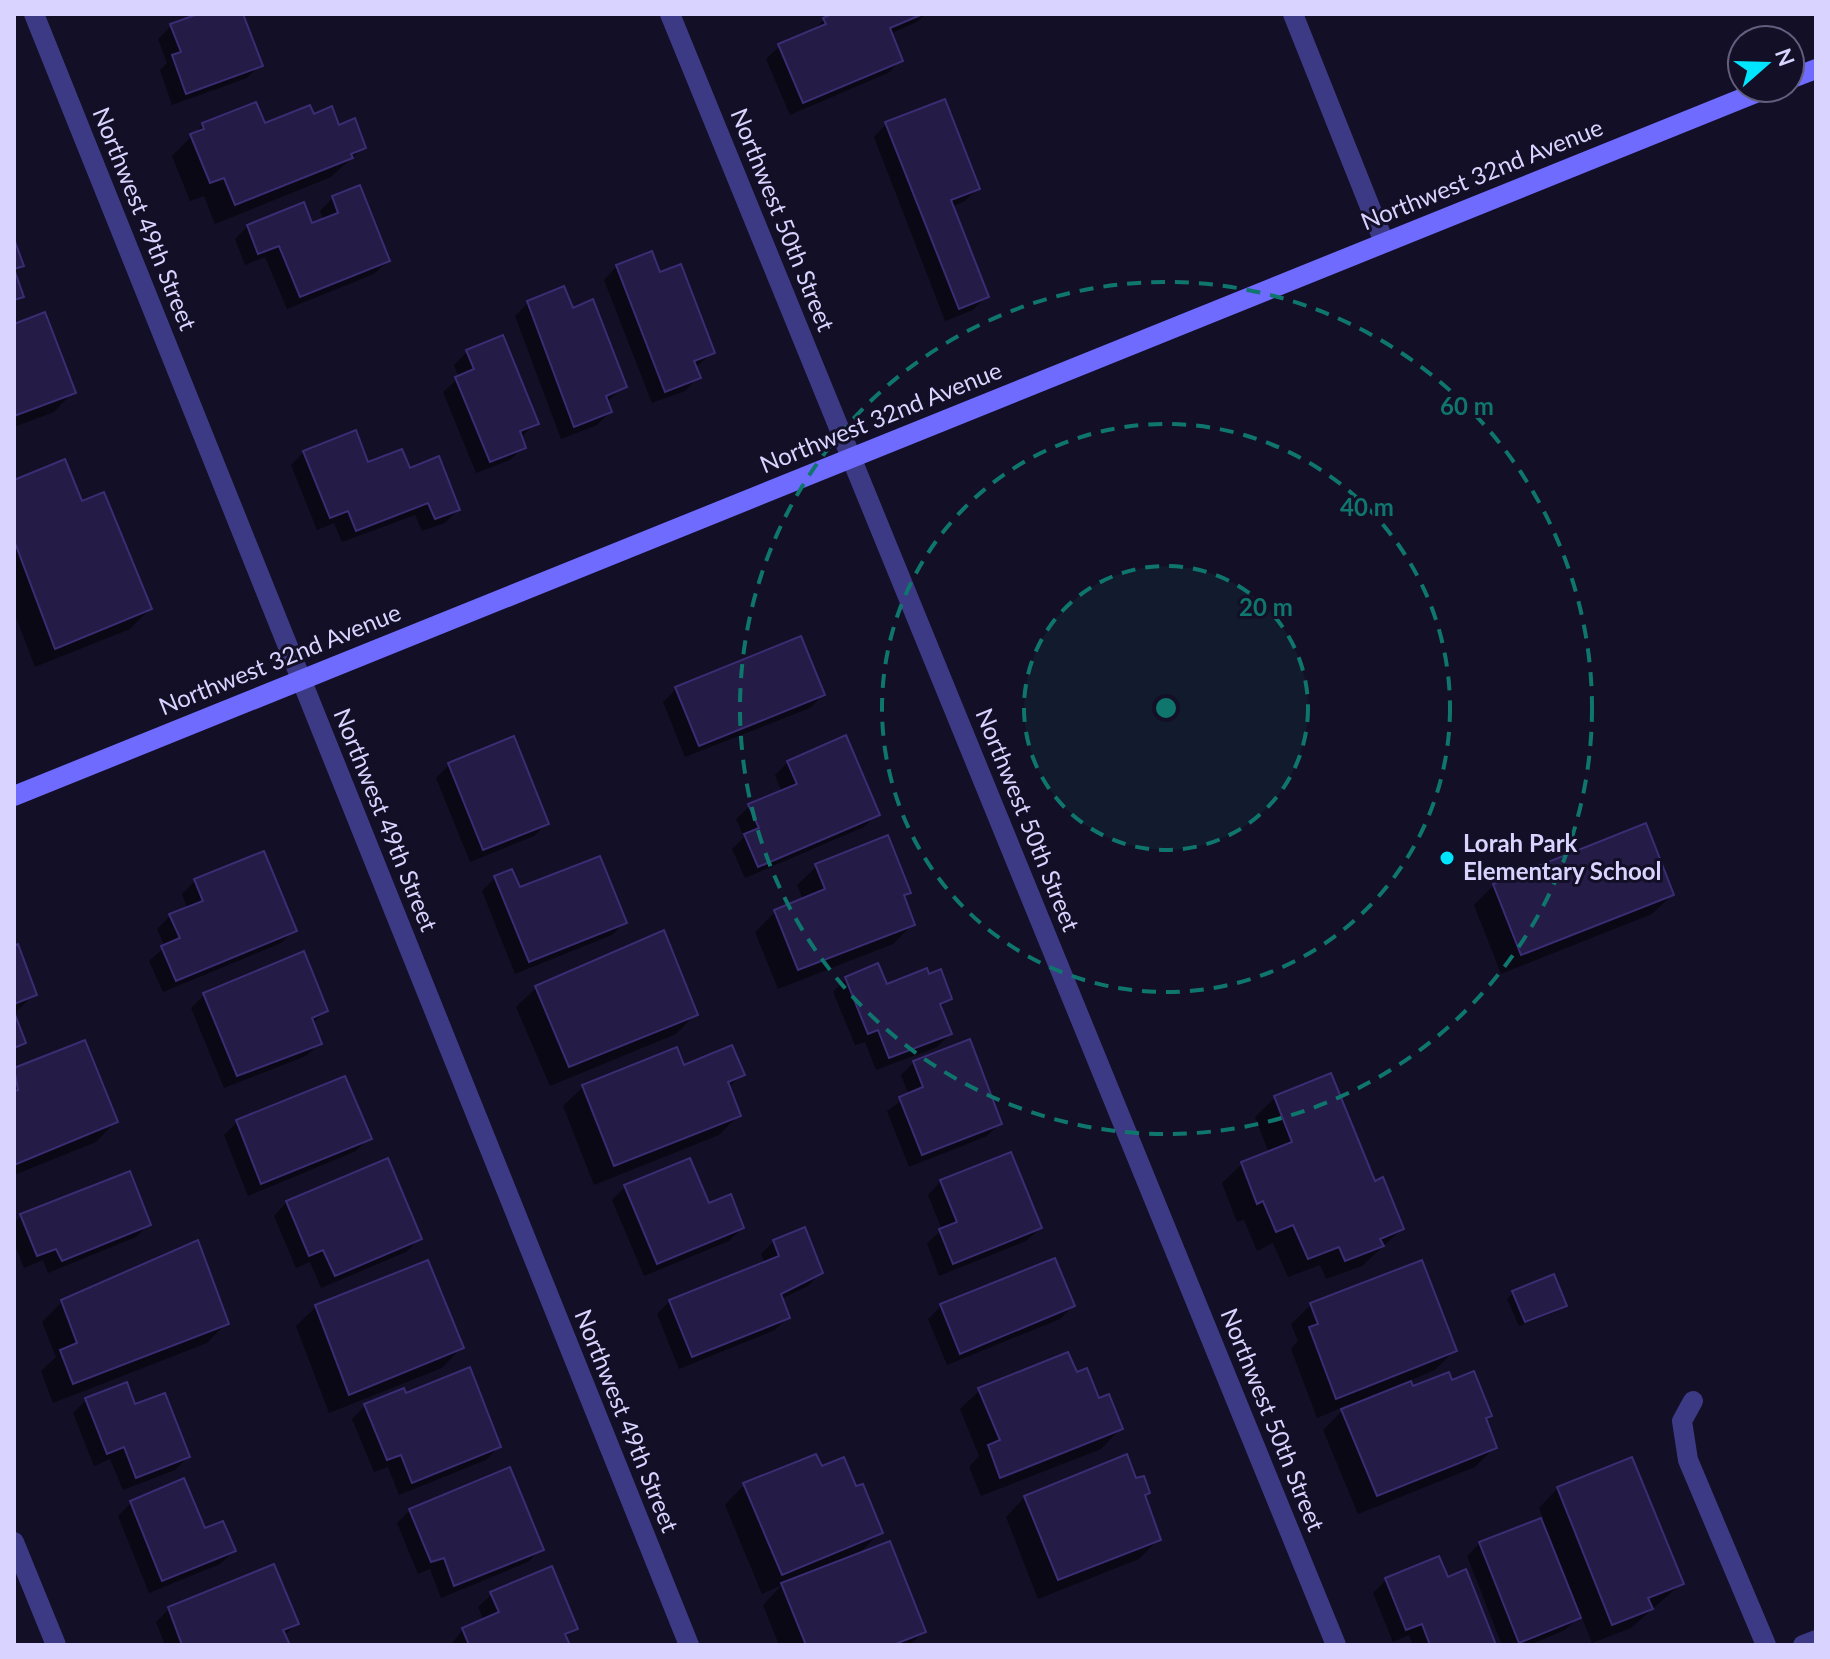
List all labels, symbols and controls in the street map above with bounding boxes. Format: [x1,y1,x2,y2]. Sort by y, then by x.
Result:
north arrow [1726,24,1806,104]
text: N [1770,44,1801,70]
street label: Northwest 49th Street [87,103,204,335]
street label: Northwest 50th Street [725,104,842,336]
street label: Northwest 32nd Avenue [1356,112,1607,235]
street label: Northwest 32nd Avenue [755,355,1006,478]
text: 60 m [1440,391,1494,420]
text: 40 m [1340,492,1394,521]
text: 20 m [1239,592,1293,621]
street label: Northwest 32nd Avenue [154,597,405,720]
centre of rings [1152,694,1180,722]
street label: Northwest 49th Street [328,704,445,936]
street label: Northwest 50th Street [970,704,1087,936]
place label: Lorah Park Elementary School [1463,828,1662,885]
marker: Lorah Park Elementary School [1438,849,1456,867]
street label: Northwest 50th Street [1215,1304,1332,1536]
street label: Northwest 49th Street [569,1305,686,1537]

